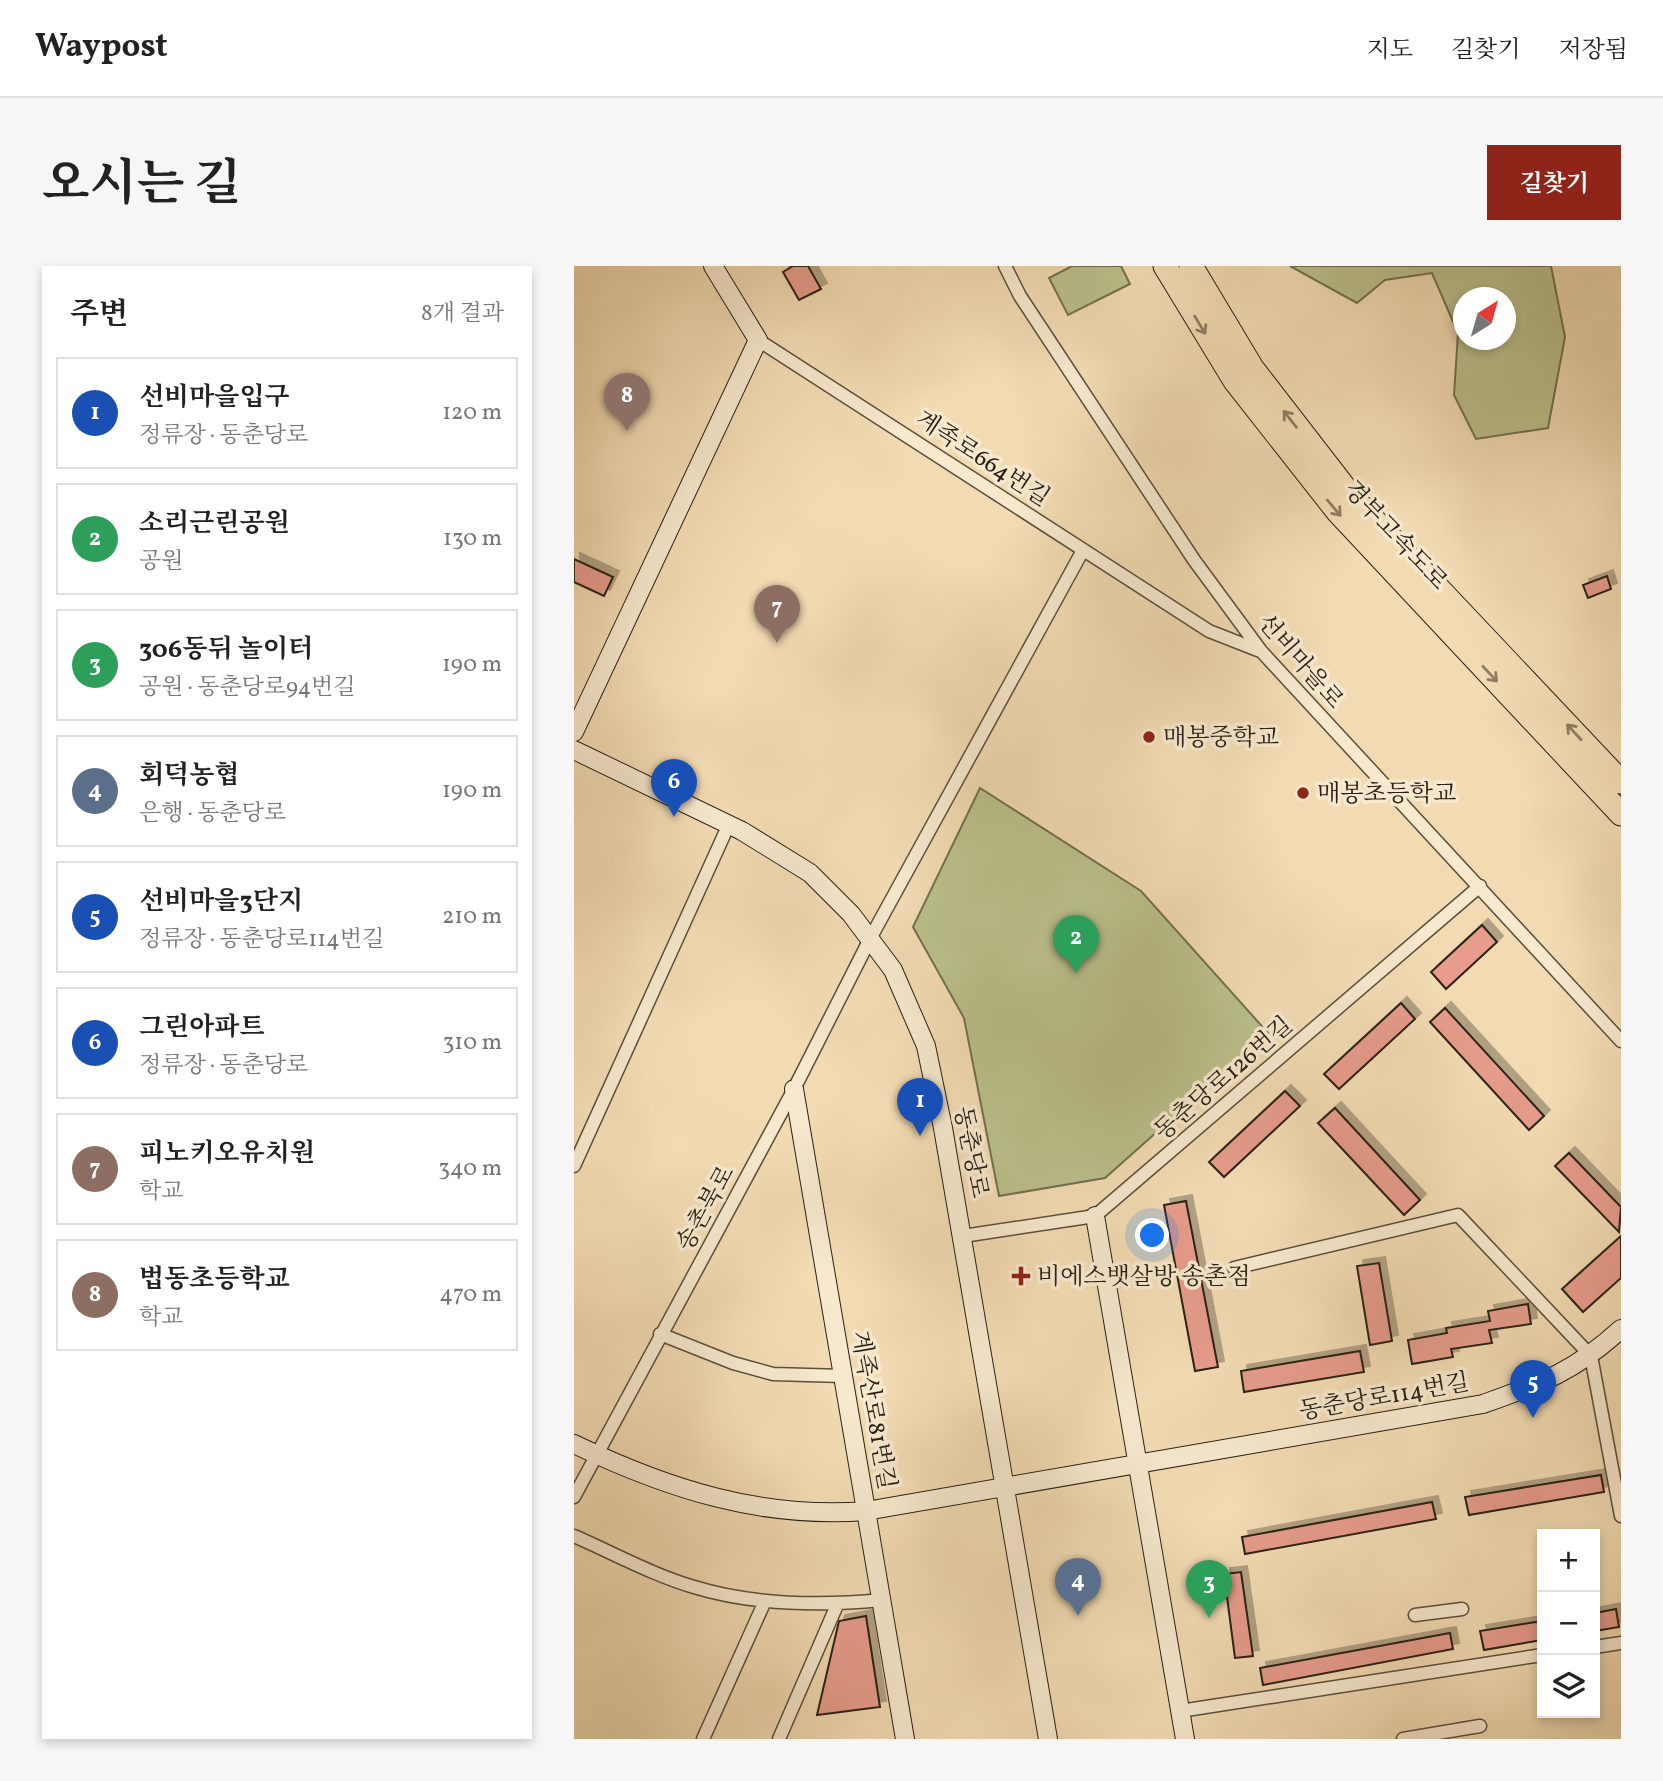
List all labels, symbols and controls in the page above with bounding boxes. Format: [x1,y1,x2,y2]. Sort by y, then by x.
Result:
text: Waypost [35,25,168,71]
text: 지도 [1367,34,1413,68]
text: 길찾기 [1451,34,1520,68]
text: 저장됨 [1558,34,1628,68]
button: 길찾기 [1487,145,1621,220]
text: 오시는 길 [42,152,241,221]
north arrow [1453,287,1516,350]
text: 주변 [70,294,128,336]
text: 8개 결과 [421,298,504,330]
one-way arrow [1193,314,1207,334]
pin: 8 [604,373,650,431]
text: 선비마을입구 [139,380,290,416]
text: 1 [90,397,100,429]
text: 120 m [442,397,502,429]
street label: 계족로664번길 [908,404,1056,516]
one-way arrow [1282,410,1297,429]
text: 정류장 · 동춘당로 [139,420,308,452]
street label: 경부고속도로 [1335,474,1454,599]
one-way arrow [1326,498,1342,516]
text: 소리근린공원 [139,506,290,542]
text: 2 [89,523,101,555]
text: 130 m [443,523,502,555]
text: 공원 [139,546,183,578]
pin: 7 [754,585,800,643]
street label: 선비마을로 [1249,607,1350,717]
text: 306동뒤 놀이터 [139,632,313,668]
text: 3 [89,649,101,681]
text: 190 m [442,649,502,681]
one-way arrow [1481,665,1498,682]
text: 공원 · 동춘당로94번길 [139,672,356,704]
place label: 매봉중학교 [1163,722,1279,756]
one-way arrow [1566,723,1582,741]
marker: 매봉중학교 [1141,729,1157,745]
text: 회덕농협 [139,758,239,794]
pin: 6 [651,759,697,817]
text: 4 [88,775,102,807]
text: 190 m [442,775,502,807]
place label: 매봉초등학교 [1317,778,1456,812]
marker: 매봉초등학교 [1295,785,1311,801]
text: 은행 · 동춘당로 [139,798,286,830]
text: 선비마을3단지 [139,884,303,920]
text: 5 [89,901,101,933]
text: 210 m [442,901,502,933]
pin: 2 [1053,915,1099,973]
text: 정류장 · 동춘당로114번길 [139,924,384,956]
text: 그린아파트 [139,1010,265,1046]
street label: 동춘당로126번길 [1148,1010,1301,1149]
text: 6 [89,1027,101,1059]
text: 310 m [442,1027,502,1059]
text: 정류장 · 동춘당로 [139,1050,308,1082]
pin: 1 [897,1078,943,1136]
street label: 동춘당로 [945,1104,996,1201]
text: 피노키오유치원 [139,1136,315,1172]
text: 7 [90,1153,101,1185]
text: 340 m [438,1153,502,1185]
street label: 송촌북로 [669,1160,744,1258]
text: 학교 [139,1176,183,1208]
your location [1135,1218,1169,1252]
place label: 비에스뱃살방 송촌점 [1037,1261,1250,1295]
text: 법동초등학교 [139,1262,290,1298]
marker: 비에스뱃살방 송촌점 [1011,1266,1031,1286]
text: 8 [89,1279,101,1311]
text: 470 m [439,1279,502,1311]
text: 학교 [139,1302,183,1334]
street label: 계족산로81번길 [841,1328,903,1492]
pin: 5 [1510,1360,1556,1418]
street label: 동춘당로114번길 [1297,1366,1472,1430]
map controls [1537,1529,1600,1718]
button: + [1537,1529,1600,1592]
pin: 4 [1055,1558,1101,1616]
pin: 3 [1186,1560,1232,1618]
button: − [1537,1592,1600,1655]
button: layers [1537,1655,1600,1718]

